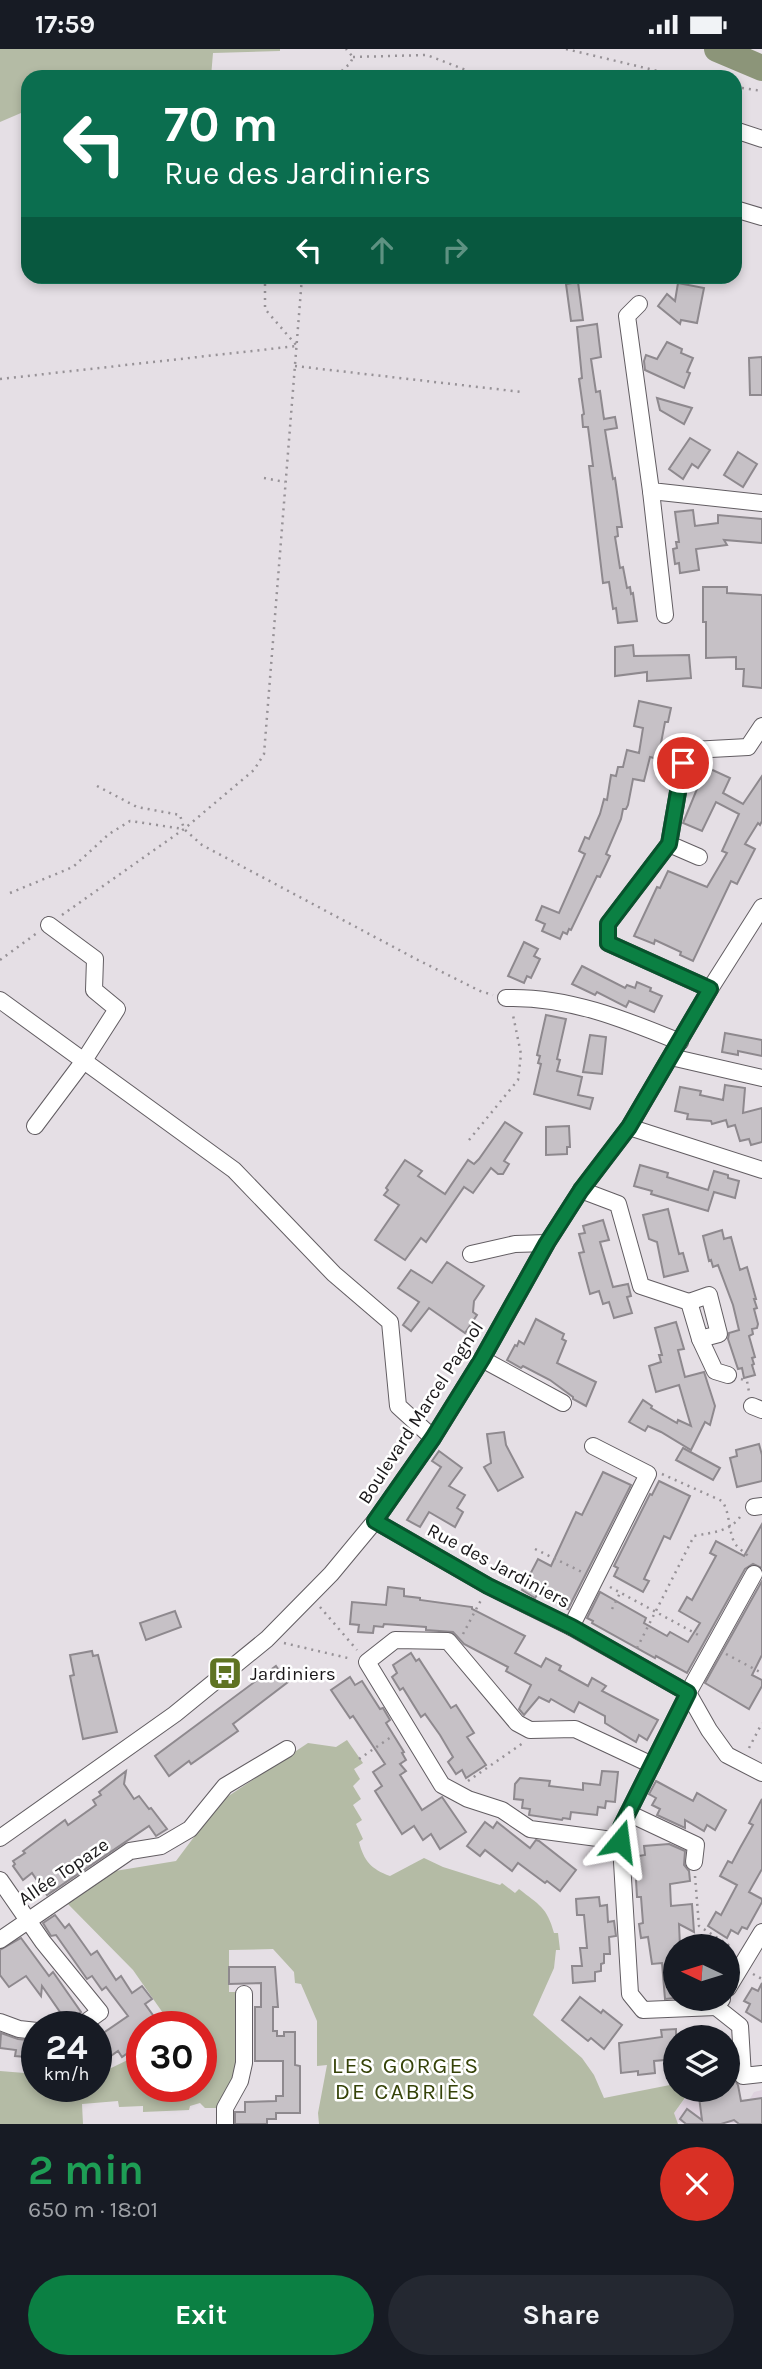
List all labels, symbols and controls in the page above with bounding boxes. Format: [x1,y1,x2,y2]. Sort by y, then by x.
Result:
text: 17:59 [35,9,95,40]
text: 70 m [164,96,278,153]
icon: left [49,98,140,189]
text: Rue des Jardiniers [164,155,431,192]
icon: left [290,231,328,269]
icon: ahead [363,231,401,269]
icon: right [436,231,474,269]
pin [653,733,713,793]
icon: arrive [664,744,702,782]
street label: Boulevard Marcel Pagnol [354,1317,488,1508]
street label: Rue des Jardiniers [423,1519,574,1613]
bus stop icon: Jardiniers [206,1654,244,1692]
place label: Jardiniers [250,1663,336,1685]
position arrow [583,1804,657,1878]
street label: Allée Topaze [14,1834,113,1910]
north arrow [663,1934,740,2011]
map controls [663,1934,740,2102]
speed limit sign: 30 [126,2011,217,2102]
button: layers [663,2025,740,2102]
text: 24 [46,2027,88,2068]
district label: LES GORGES DE CABRIÈS [332,2052,480,2105]
text: km/h [44,2063,89,2085]
text: 2 min [28,2145,144,2195]
button: close [660,2147,734,2221]
text: 650 m · 18:01 [28,2196,158,2223]
button: Exit [28,2275,374,2355]
button: Share [388,2275,734,2355]

